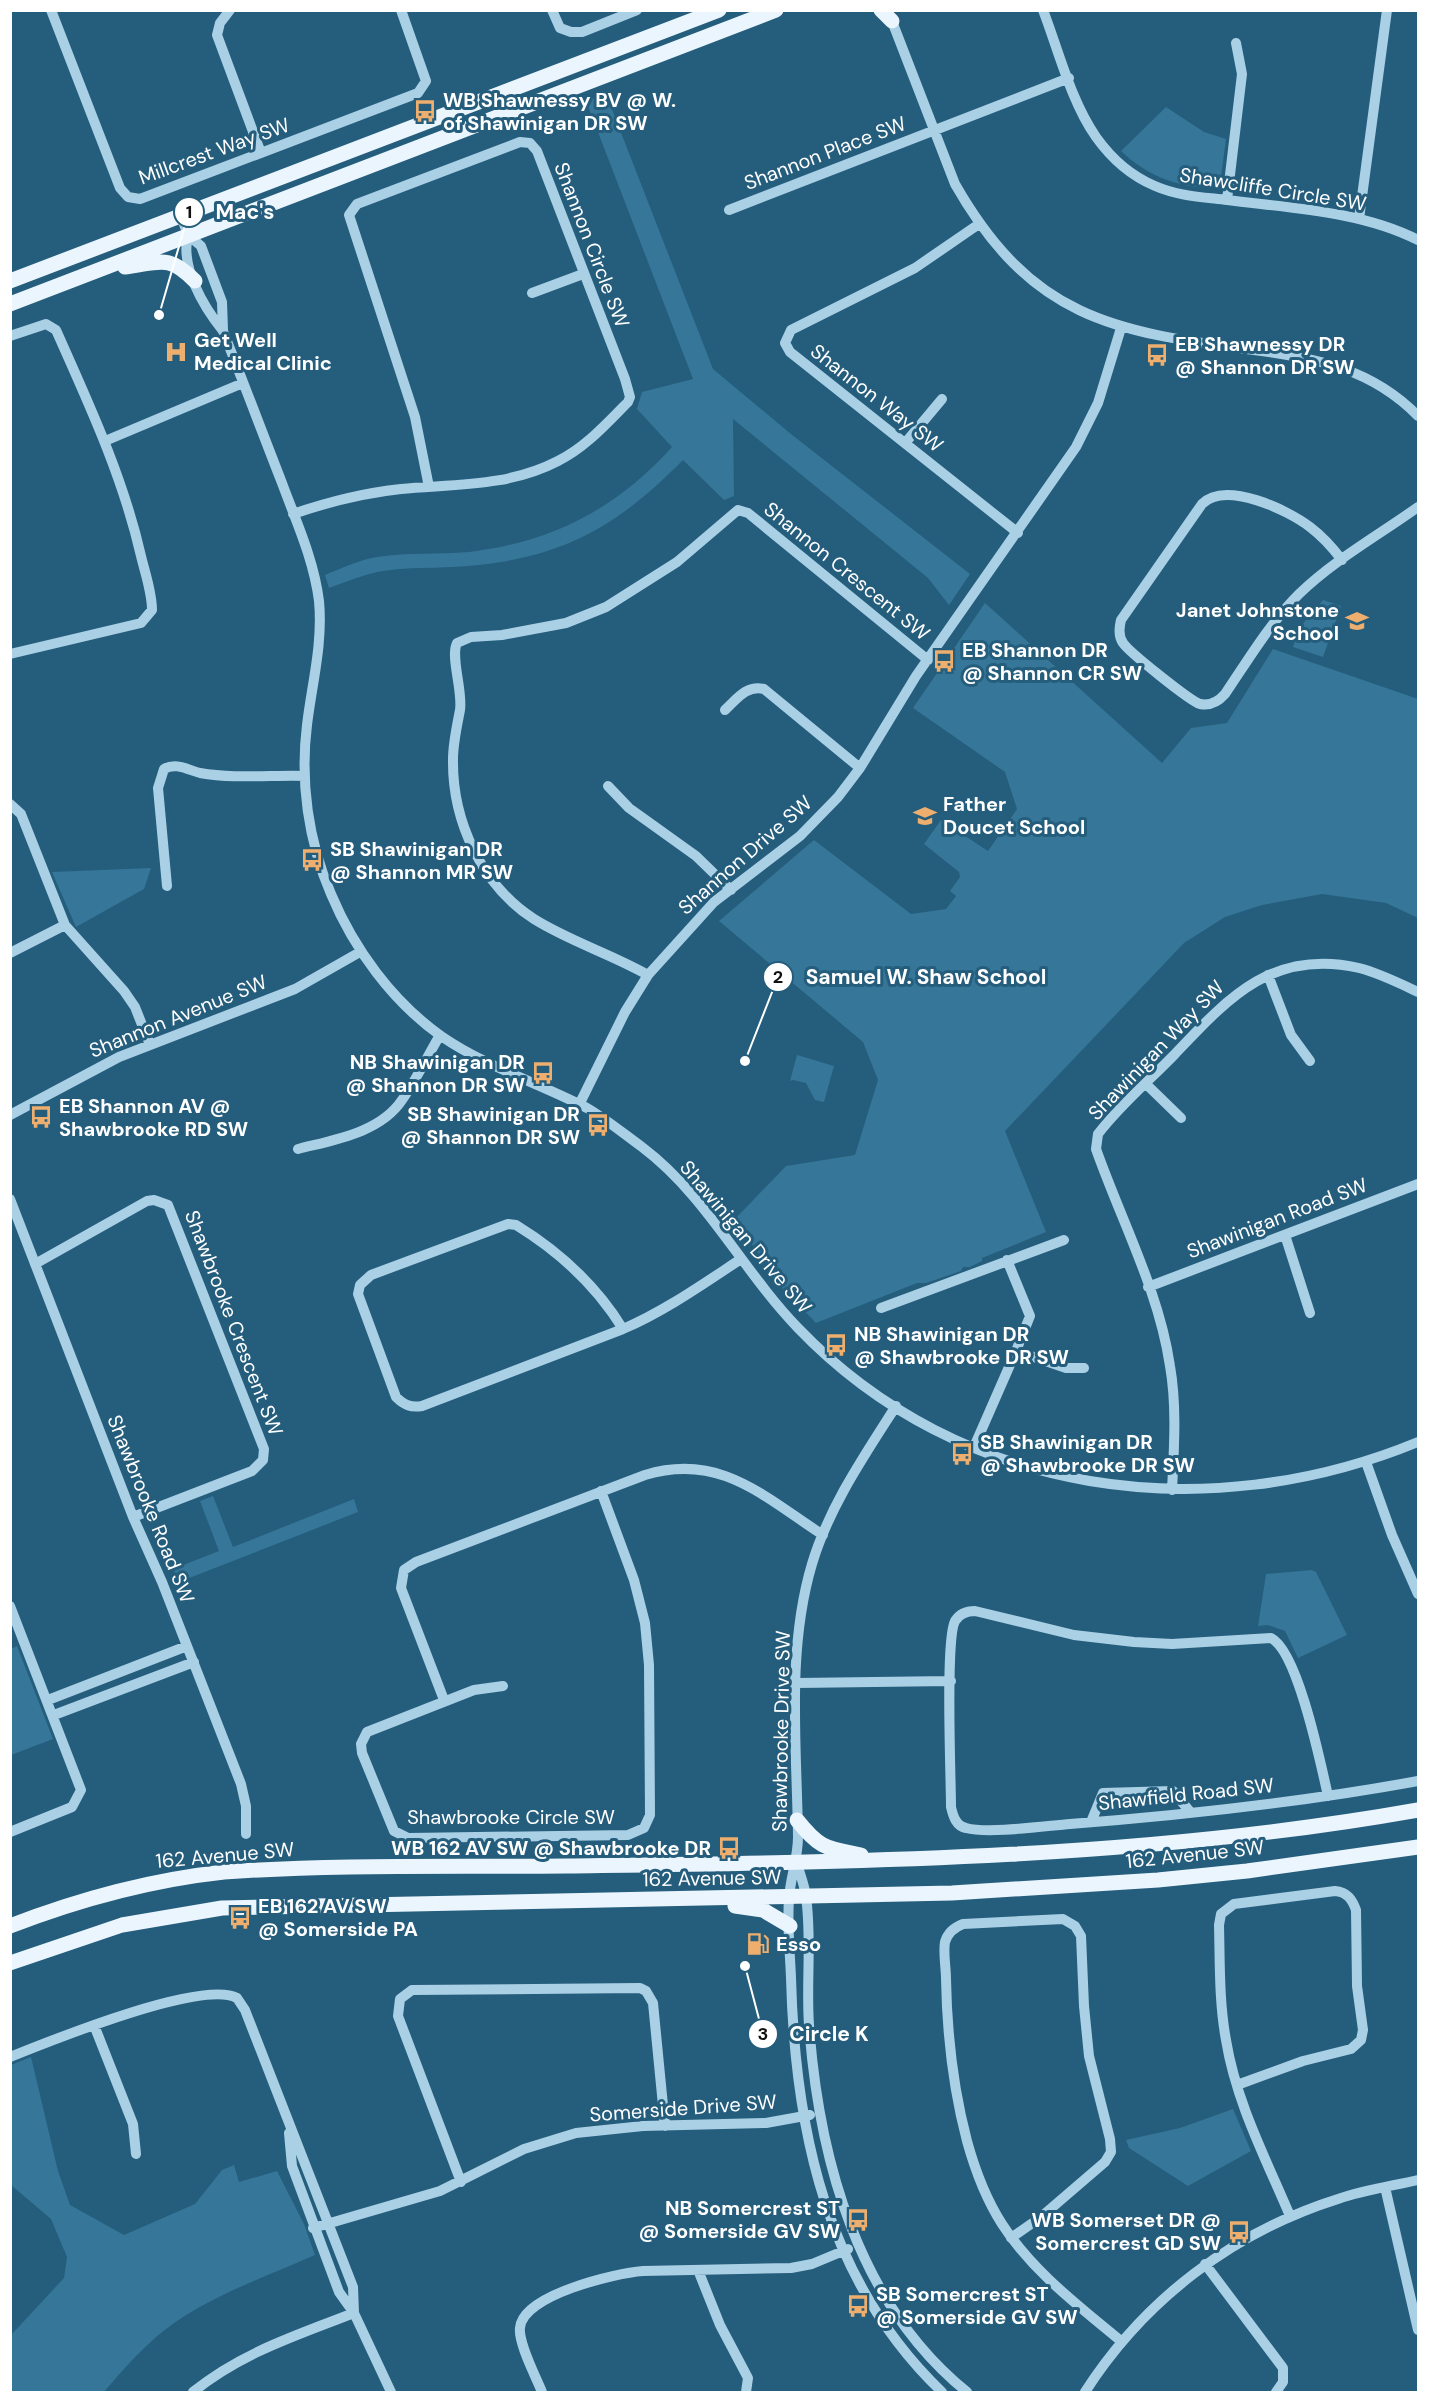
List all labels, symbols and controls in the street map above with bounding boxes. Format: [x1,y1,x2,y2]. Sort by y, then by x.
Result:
place label: WB Shawnessy BV @ W. of Shawinigan DR SW [443,87,676,136]
bus stop icon: WB Shawnessy BV @ W. of Shawinigan DR SW [412,98,438,124]
street label: Shannon Place SW [740,110,910,196]
street label: Millcrest Way SW [135,112,293,190]
street label: Shannon Circle SW [549,159,635,331]
street label: Shawcliffe Circle SW [1178,161,1368,217]
callout: Mac's [174,192,287,231]
text: Mac's [216,198,274,226]
text: 1 [186,200,192,224]
place label: Get Well Medical Clinic [194,327,332,376]
place label: EB Shawnessy DR @ Shannon DR SW [1175,331,1354,380]
street label: Shannon Way SW [805,338,949,458]
hospital icon: Get Well Medical Clinic [163,339,189,365]
bus stop icon: EB Shawnessy DR @ Shannon DR SW [1144,342,1170,368]
street label: Shannon Crescent SW [759,496,935,646]
place label: Janet Johnstone School [1176,597,1339,646]
school or university icon: Janet Johnstone School [1344,608,1370,634]
place label: EB Shannon DR @ Shannon CR SW [962,637,1142,686]
bus stop icon: EB Shannon DR @ Shannon CR SW [931,648,957,674]
street label: Shannon Drive SW [673,790,817,920]
place label: Father Doucet School [943,791,1085,840]
school or university icon: Father Doucet School [912,803,938,829]
place label: SB Shawinigan DR @ Shannon MR SW [330,836,513,885]
bus stop icon: SB Shawinigan DR @ Shannon MR SW [299,847,325,873]
callout: Samuel W. Shaw School [763,957,1058,996]
text: Samuel W. Shaw School [806,963,1046,991]
text: 2 [773,965,783,989]
street label: Shannon Avenue SW [85,968,271,1064]
street label: Shawinigan Way SW [1082,974,1230,1126]
place label: NB Shawinigan DR @ Shannon DR SW [346,1049,525,1098]
bus stop icon: NB Shawinigan DR @ Shannon DR SW [530,1060,556,1086]
place label: EB Shannon AV @ Shawbrooke RD SW [59,1093,248,1142]
place label: SB Shawinigan DR @ Shannon DR SW [401,1101,580,1150]
bus stop icon: EB Shannon AV @ Shawbrooke RD SW [28,1104,54,1130]
bus stop icon: SB Shawinigan DR @ Shannon DR SW [585,1112,611,1138]
street label: Shawinigan Drive SW [674,1155,818,1319]
street label: Shawinigan Road SW [1183,1172,1371,1264]
street label: Shawbrooke Crescent SW [179,1207,289,1439]
place label: NB Shawinigan DR @ Shawbrooke DR SW [854,1321,1069,1370]
bus stop icon: NB Shawinigan DR @ Shawbrooke DR SW [823,1332,849,1358]
street label: Shawbrooke Road SW [101,1411,201,1607]
place label: SB Shawinigan DR @ Shawbrooke DR SW [980,1429,1195,1478]
bus stop icon: SB Shawinigan DR @ Shawbrooke DR SW [949,1441,975,1467]
street label: Shawbrooke Drive SW [766,1630,796,1832]
street label: Shawfield Road SW [1097,1772,1275,1816]
street label: Shawbrooke Circle SW [407,1804,615,1830]
street label: 162 Avenue SW [1125,1834,1265,1874]
place label: WB 162 AV SW @ Shawbrooke DR [391,1835,711,1861]
bus stop icon: WB 162 AV SW @ Shawbrooke DR [716,1835,742,1861]
street label: 162 Avenue SW [155,1836,295,1874]
street label: 162 Avenue SW [642,1864,782,1892]
place label: EB 162 AV SW @ Somerside PA [258,1893,418,1942]
bus stop icon: EB 162 AV SW @ Somerside PA [227,1905,253,1931]
fuel station icon: Esso [745,1931,771,1957]
place label: Esso [776,1931,821,1957]
callout: Circle K [748,2014,881,2053]
text: Circle K [789,2020,869,2048]
text: 3 [758,2022,768,2046]
street label: Somerside Drive SW [589,2088,777,2128]
place label: NB Somercrest ST @ Somerside GV SW [638,2195,840,2244]
bus stop icon: NB Somercrest ST @ Somerside GV SW [845,2207,871,2233]
place label: WB Somerset DR @ Somercrest GD SW [1032,2207,1221,2256]
bus stop icon: WB Somerset DR @ Somercrest GD SW [1226,2219,1252,2245]
place label: SB Somercrest ST @ Somerside GV SW [876,2281,1078,2330]
bus stop icon: SB Somercrest ST @ Somerside GV SW [845,2293,871,2319]

